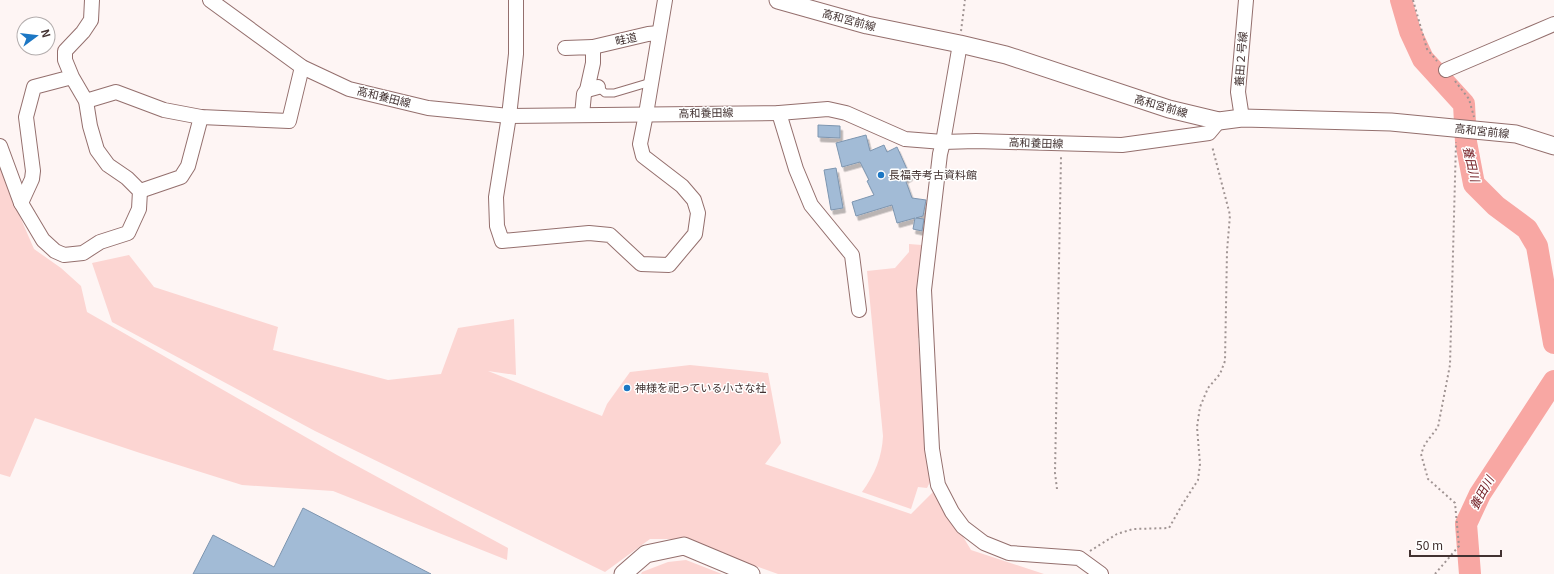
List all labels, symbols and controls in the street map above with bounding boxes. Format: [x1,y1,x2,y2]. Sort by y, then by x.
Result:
street label: 高和宮前線 [821,4,878,34]
north arrow [16,16,56,56]
text: N [38,27,55,39]
street label: 畦道 [613,28,638,48]
street label: 養田２号線 [1230,31,1250,87]
street label: 高和養田線 [356,82,413,110]
street label: 高和宮前線 [1133,90,1190,120]
street label: 高和養田線 [678,104,734,120]
street label: 高和宮前線 [1454,119,1510,141]
street label: 高和養田線 [1008,133,1064,151]
water label: 養田川 [1460,144,1485,185]
place label: 長福寺考古資料館 [889,166,977,182]
marker: 長福寺考古資料館 [876,170,886,180]
place label: 神様を祀っている小さな社 [635,379,766,395]
marker: 神様を祀っている小さな社 [622,383,632,393]
water label: 養田川 [1465,471,1498,512]
scale bar [1410,532,1501,558]
text: 50 m [1416,536,1443,553]

